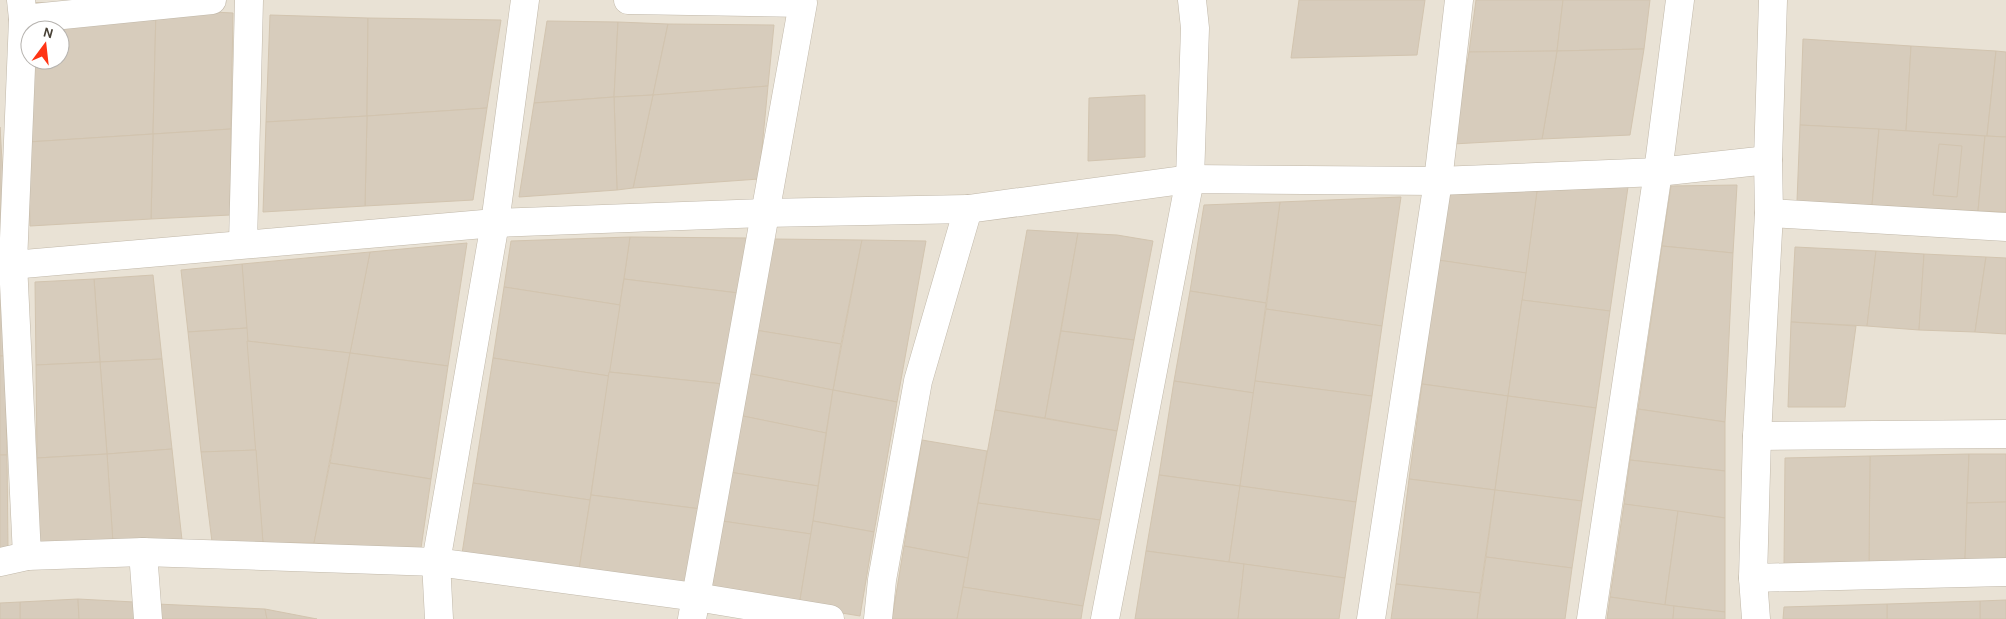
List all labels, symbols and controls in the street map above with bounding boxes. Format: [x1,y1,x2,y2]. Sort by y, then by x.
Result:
north arrow [20,20,70,70]
text: N [41,23,55,42]

